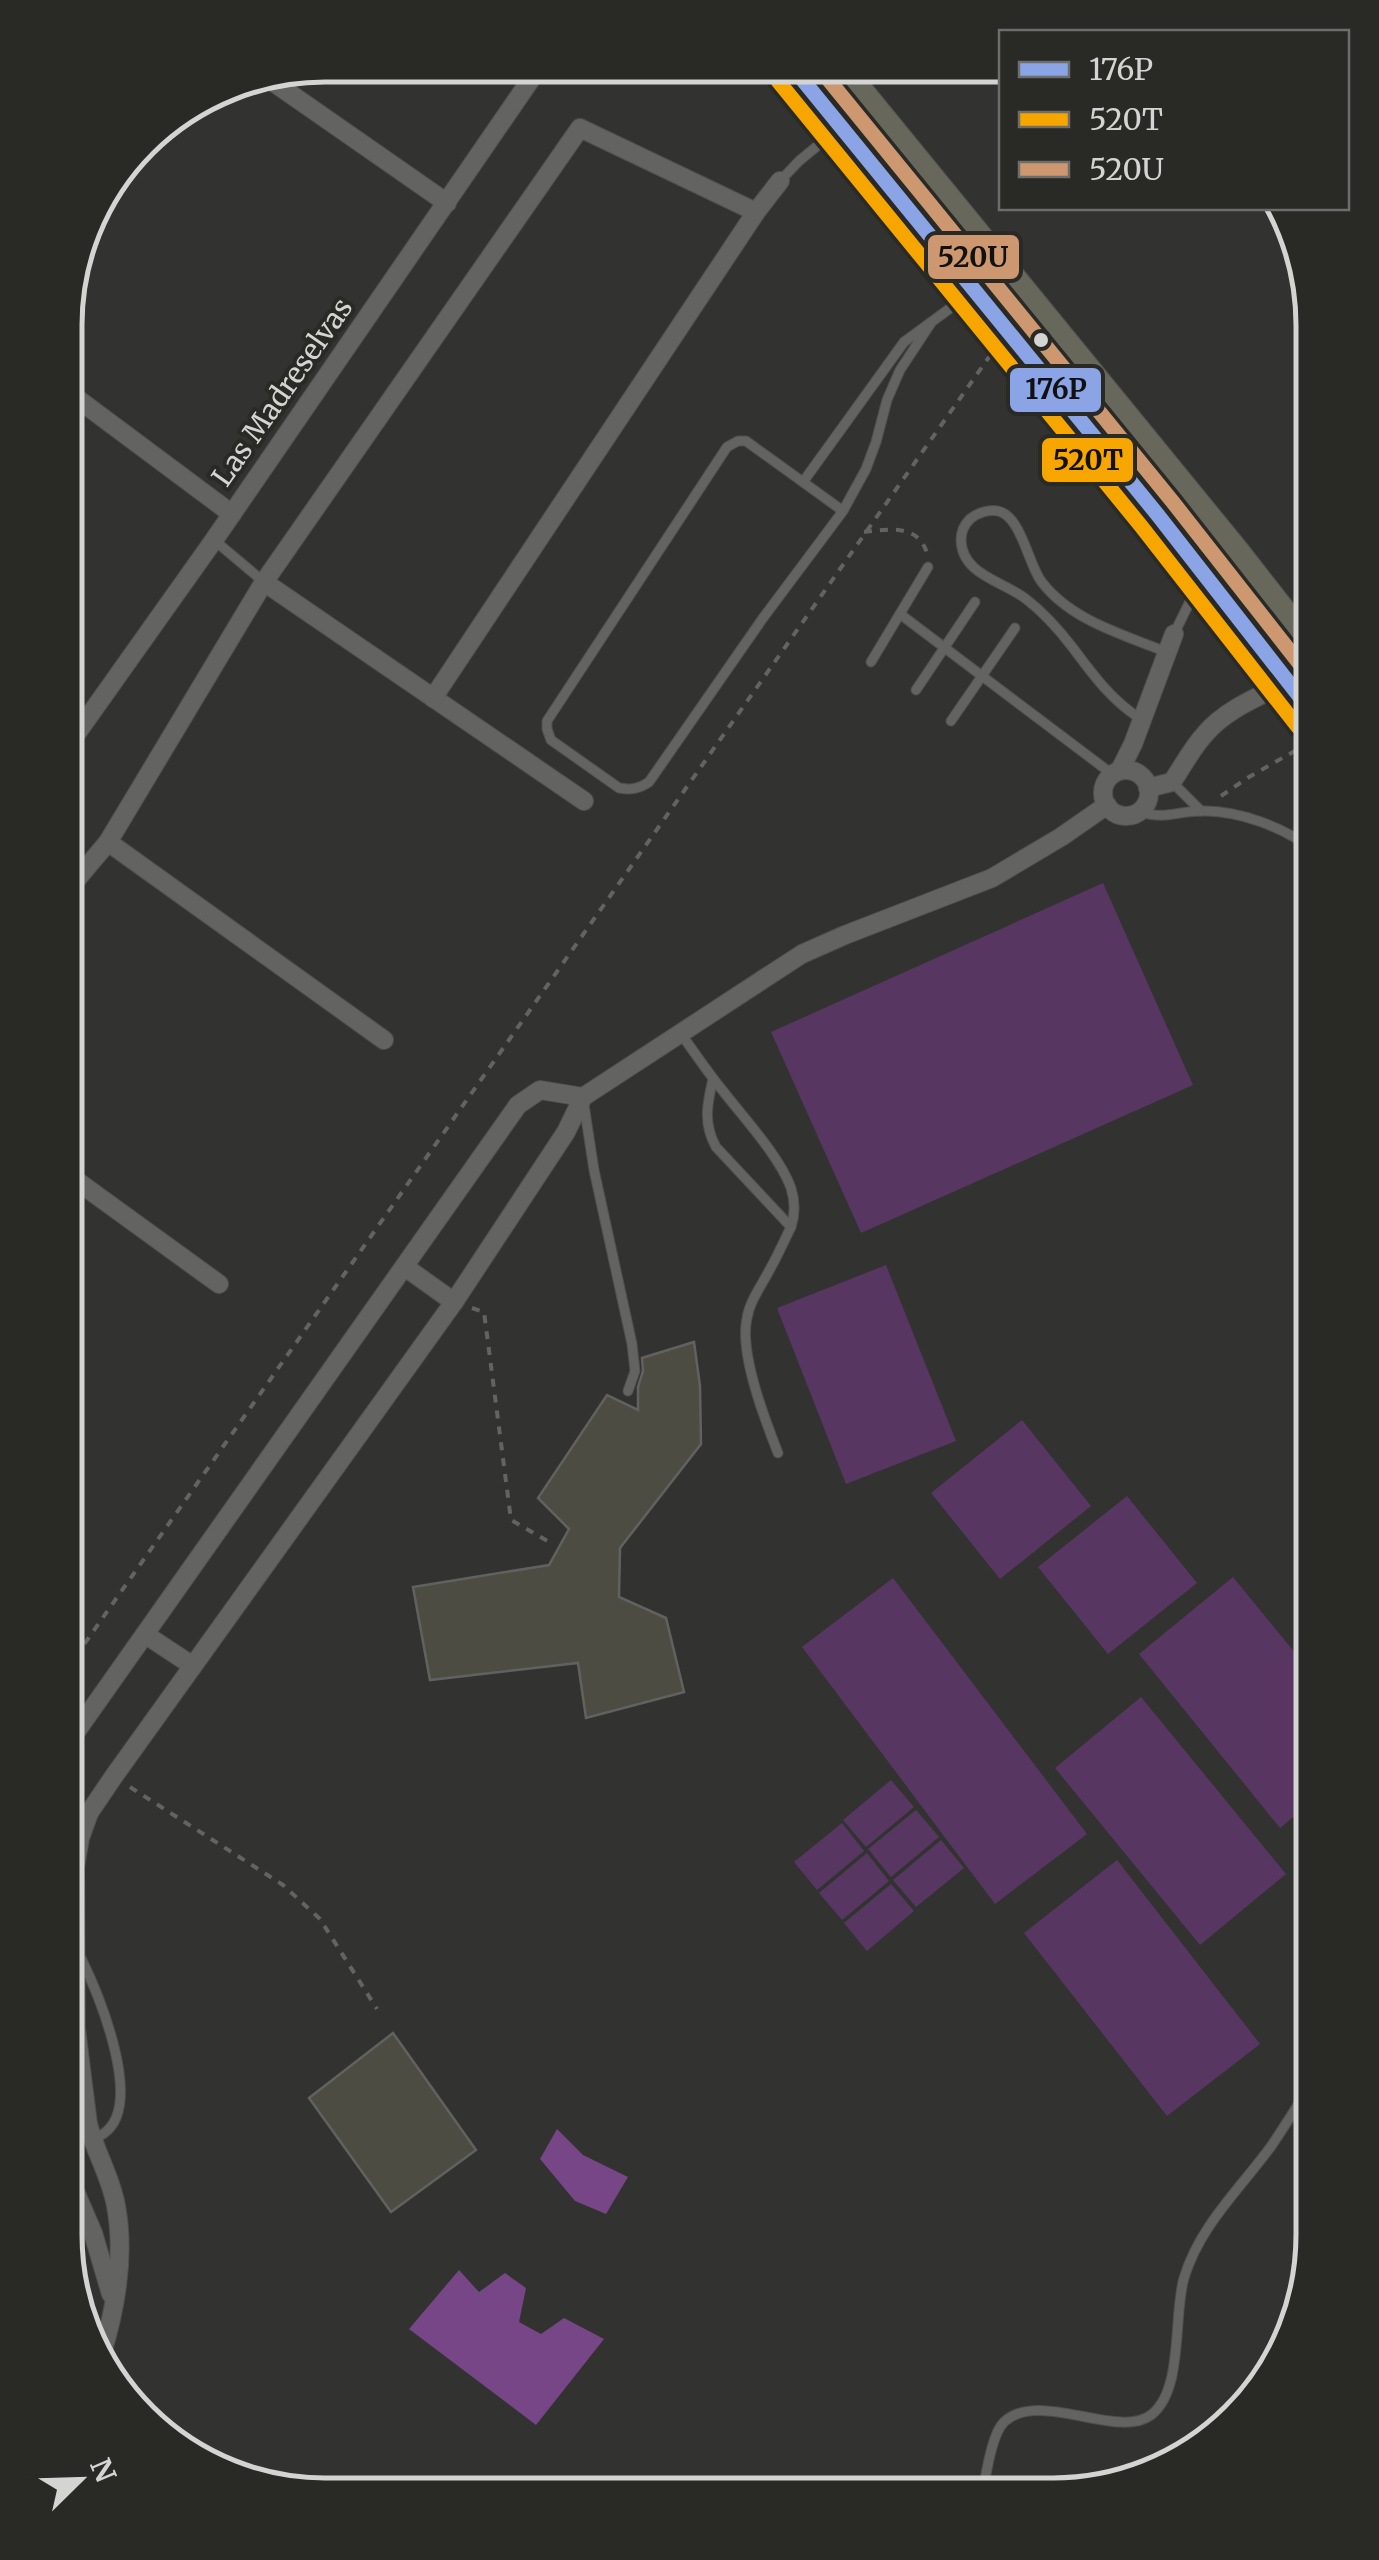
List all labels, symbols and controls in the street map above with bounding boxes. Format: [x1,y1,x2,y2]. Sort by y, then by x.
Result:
legend [999,30,1349,210]
text: 176P [1089,50,1153,88]
text: 520T [1089,100,1163,138]
text: 520U [1089,150,1164,188]
line badge: 520U [926,233,1021,281]
text: 520U [938,239,1009,275]
street label: Las Madreselvas [204,291,360,493]
unlabelled marker [1031,330,1051,350]
line badge: 176P [1008,366,1103,414]
text: 176P [1025,371,1087,407]
line badge: 520T [1040,436,1135,484]
text: 520T [1053,442,1123,478]
north arrow [30,2430,130,2530]
text: N [82,2453,124,2487]

